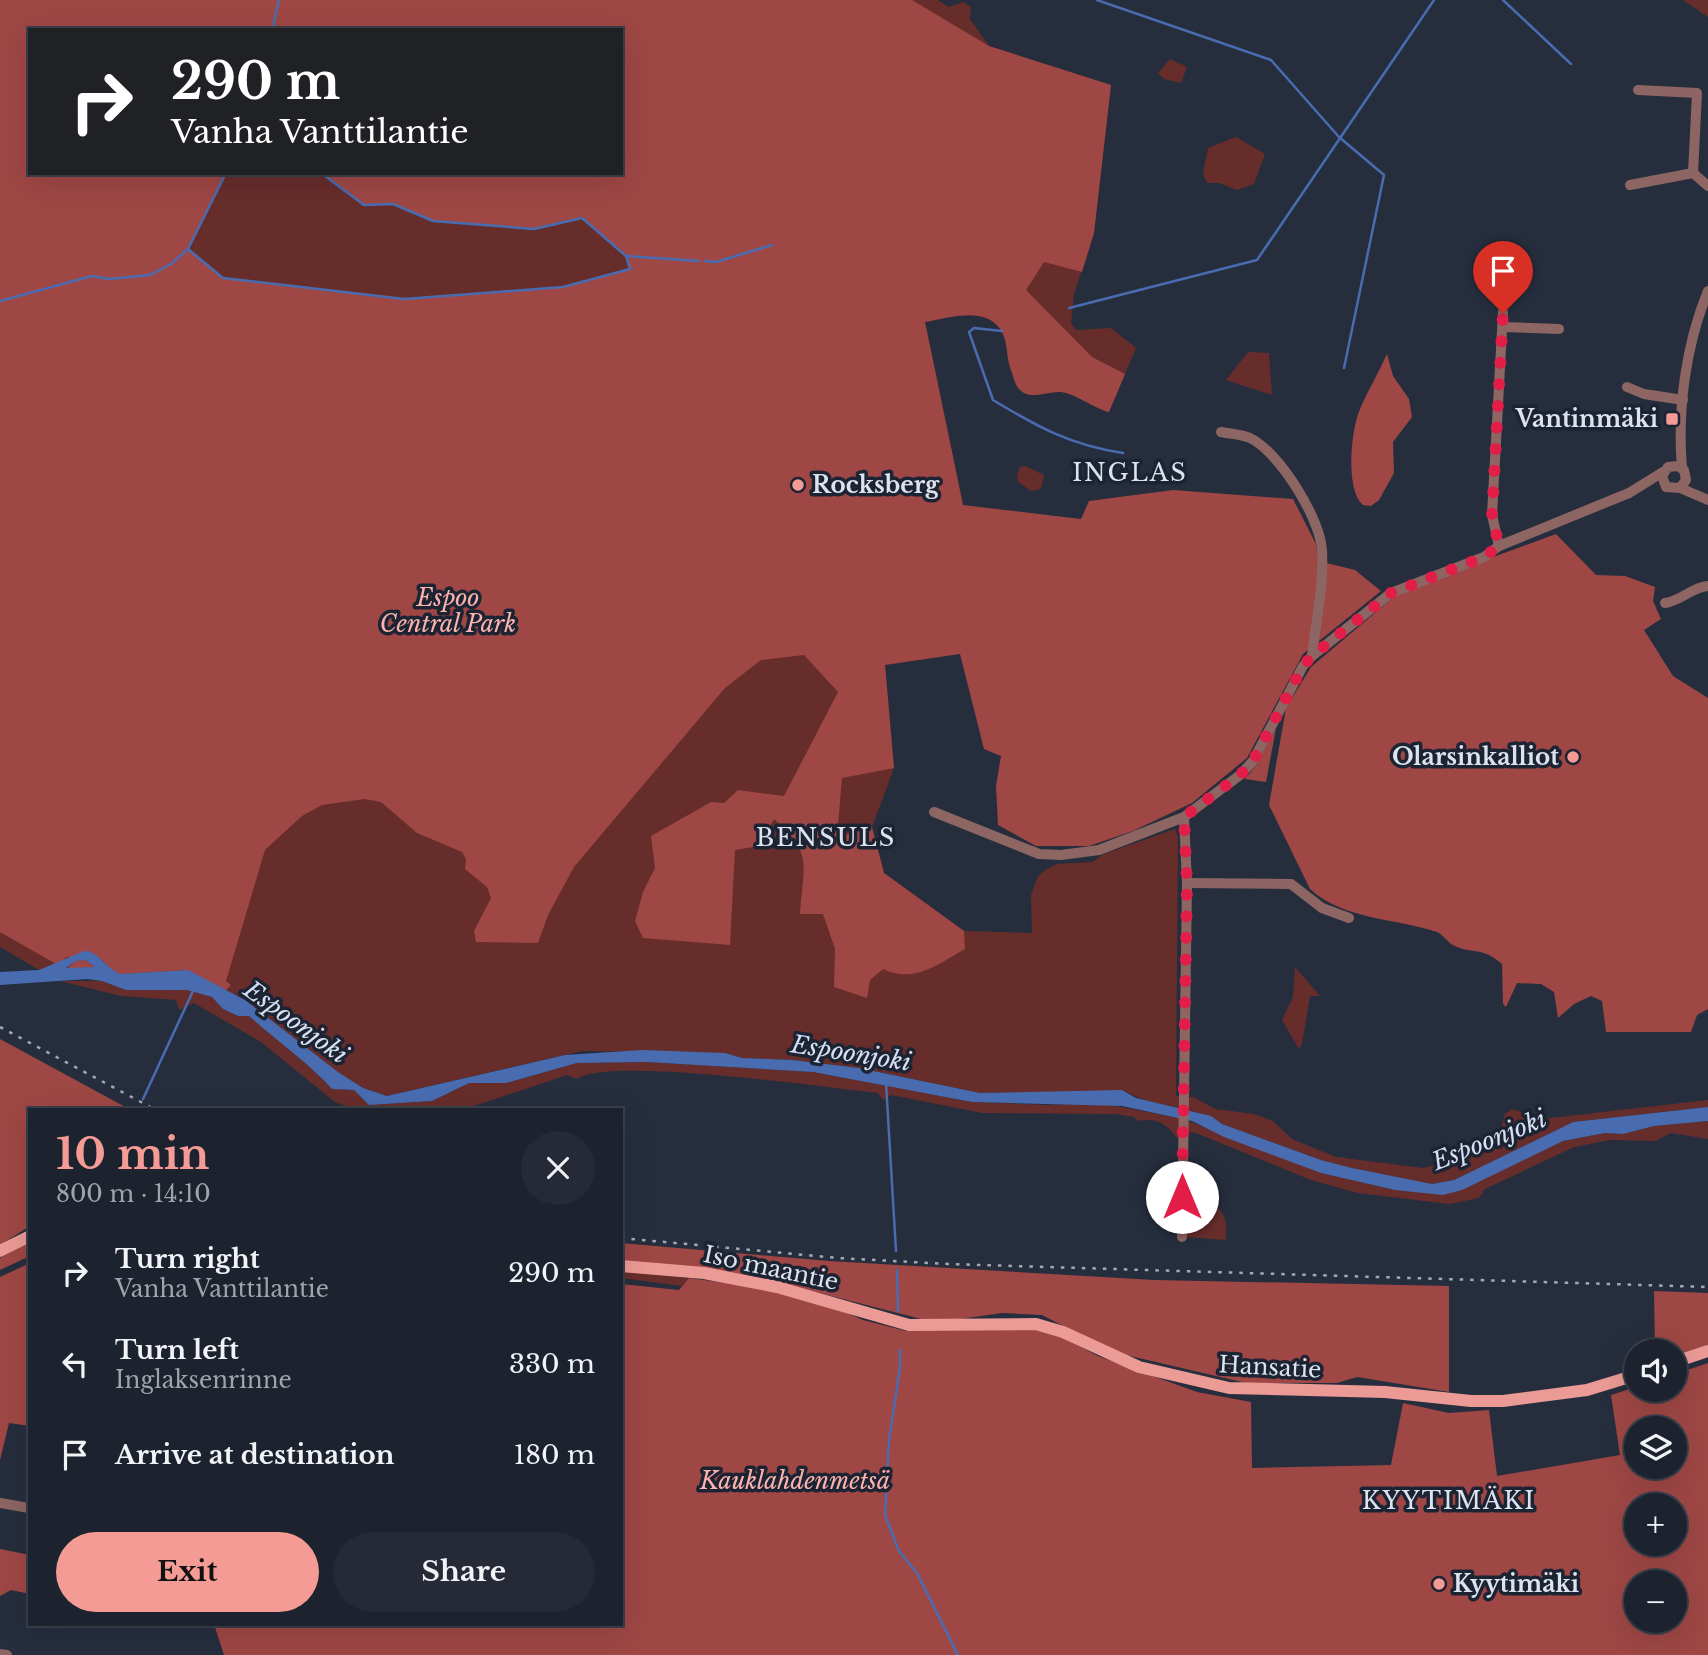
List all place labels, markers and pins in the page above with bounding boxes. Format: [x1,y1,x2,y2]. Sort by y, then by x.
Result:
pin [1473,241,1533,313]
place label: Vantinmäki [1515,405,1658,433]
marker: Vantinmäki [1664,411,1680,427]
place label: Rocksberg [812,471,940,499]
marker: Rocksberg [790,477,806,493]
place label: Olarsinkalliot [1392,743,1559,771]
marker: Olarsinkalliot [1565,749,1581,765]
place label: Kyytimäki [1453,1570,1579,1598]
marker: Kyytimäki [1431,1576,1447,1592]

